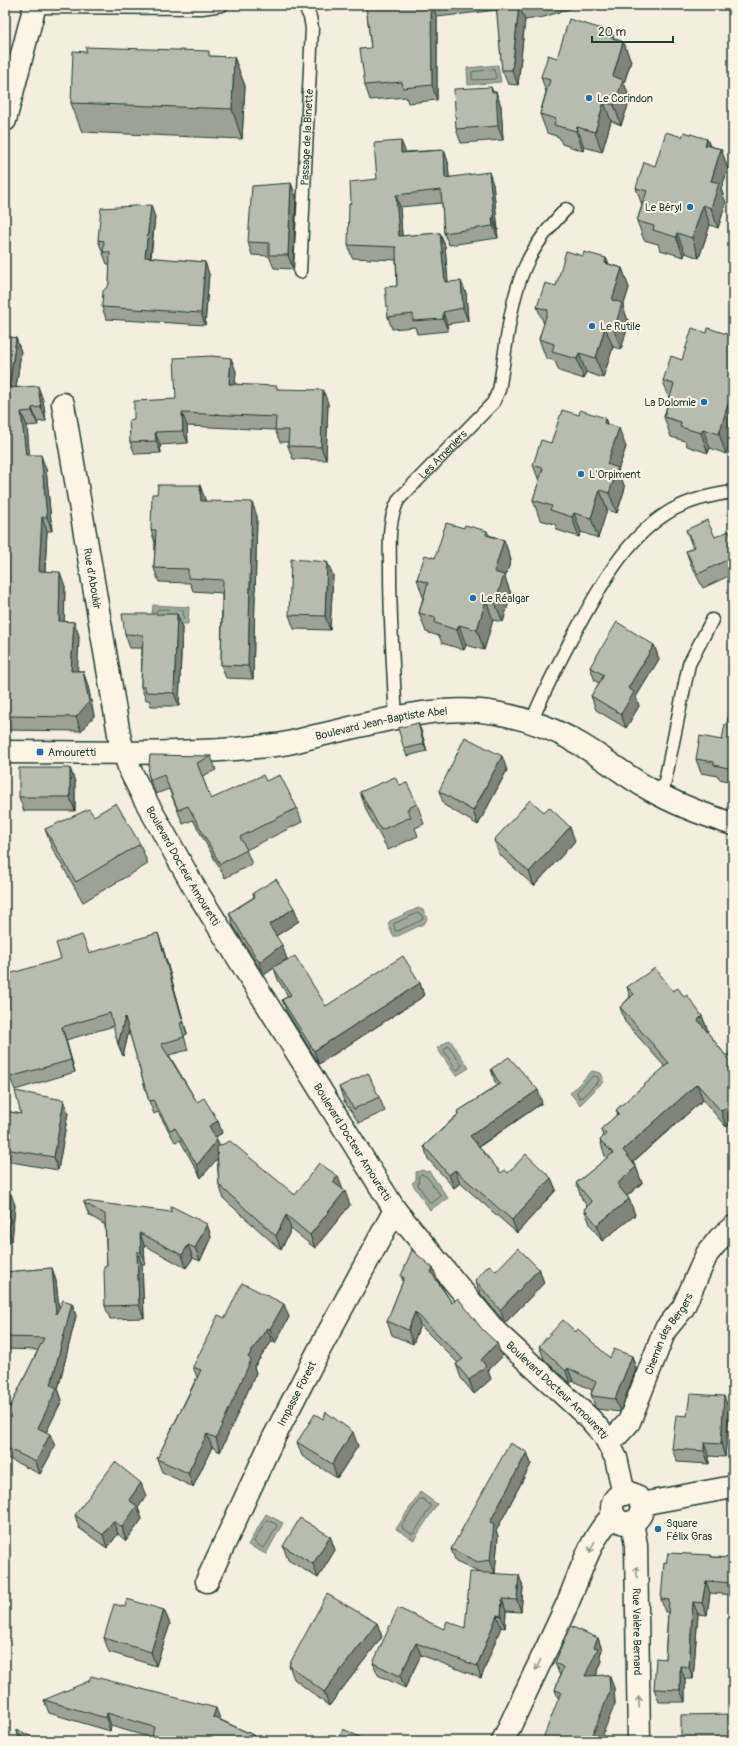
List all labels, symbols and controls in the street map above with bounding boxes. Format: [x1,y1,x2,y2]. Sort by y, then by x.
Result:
scale bar [592,18,673,44]
text: 20 m [598,25,627,40]
street label: Passage de la Binette [298,88,316,186]
place label: Le Corindon [597,92,653,105]
marker: Le Corindon [584,93,594,103]
place label: Le Béryl [645,201,682,214]
marker: Le Béryl [685,202,695,212]
place label: Le Rutile [600,320,641,333]
marker: Le Rutile [587,321,597,331]
place label: La Dolomie [644,396,697,409]
marker: La Dolomie [699,397,709,407]
street label: Les Ameniers [416,427,470,482]
place label: L'Orpiment [589,468,641,481]
marker: L'Orpiment [576,469,586,479]
street label: Rue d'Aboukir [81,547,104,610]
place label: Le Réalgar [481,592,530,605]
marker: Le Réalgar [468,593,478,603]
street label: Boulevard Jean-Baptiste Abel [314,704,448,742]
place label: Amouretti [48,746,96,759]
marker: Amouretti [35,747,45,757]
street label: Boulevard Docteur Amouretti [144,804,223,928]
street label: Boulevard Docteur Amouretti [311,1081,394,1203]
street label: Chemin des Bergers [642,1291,695,1376]
street label: Boulevard Docteur Amouretti [504,1338,611,1441]
street label: Impasse Forest [275,1358,319,1428]
place label: Square Félix Gras [666,1517,712,1543]
marker: Square Félix Gras [653,1524,663,1534]
one-way arrow [588,1540,595,1552]
one-way arrow [633,1566,640,1579]
street label: Rue Valère Bernard [630,1588,644,1676]
one-way arrow [534,1659,542,1671]
one-way arrow [635,1696,643,1709]

